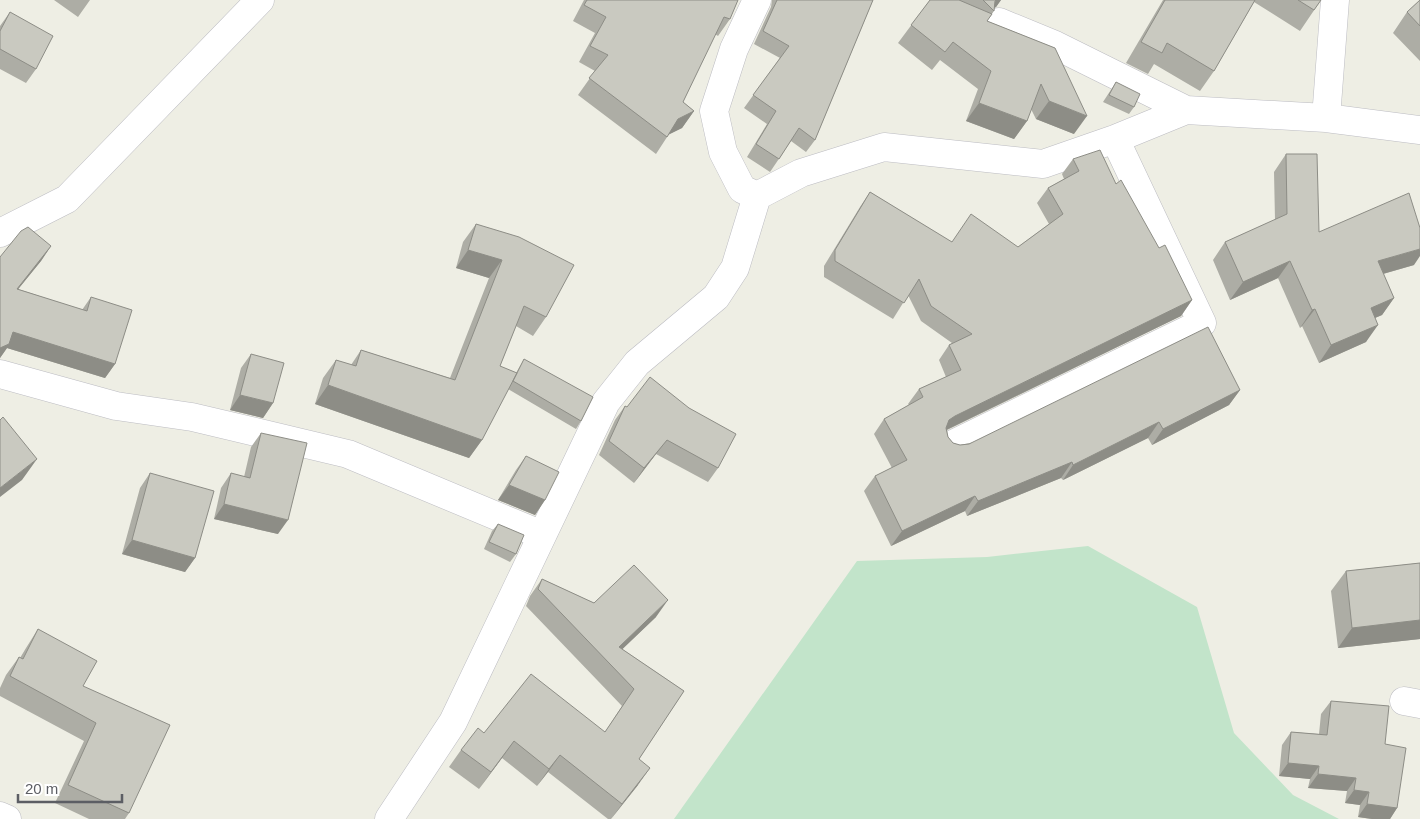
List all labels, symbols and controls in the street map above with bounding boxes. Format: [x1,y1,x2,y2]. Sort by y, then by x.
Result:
scale bar [18,772,121,804]
text: 20 m [25,780,58,797]

